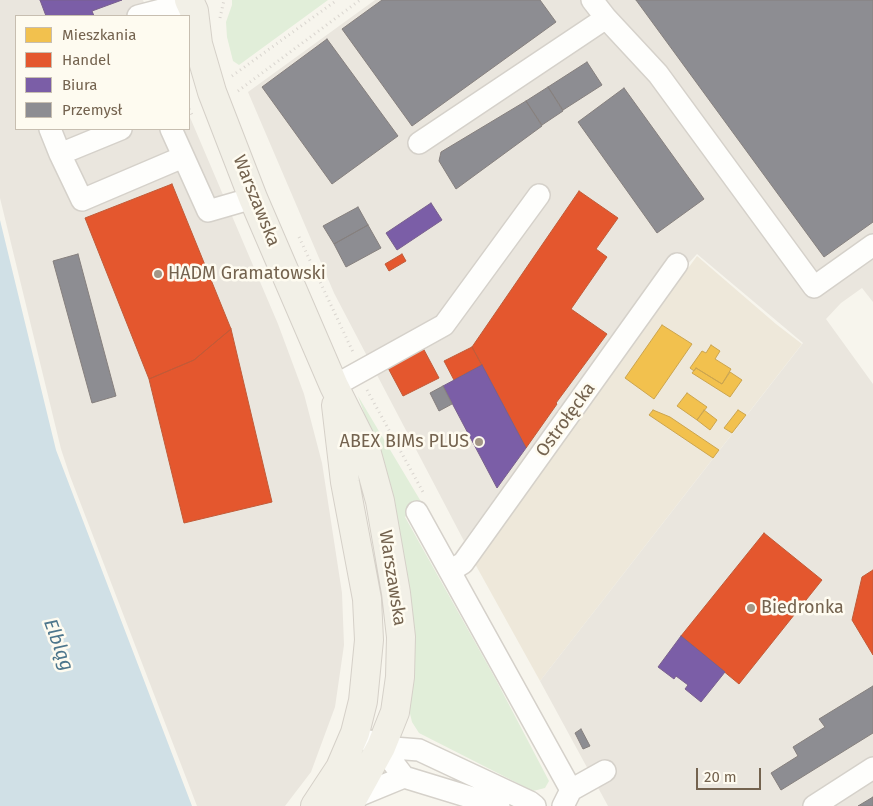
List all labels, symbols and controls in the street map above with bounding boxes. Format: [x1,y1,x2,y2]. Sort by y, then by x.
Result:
legend [15,15,190,130]
text: Mieszkania [62,26,136,44]
text: Handel [62,51,111,69]
text: Biura [62,76,98,94]
text: Przemysł [62,101,122,119]
street label: Warszawska [228,152,284,250]
place label: HADM Gramatowski [168,263,326,285]
marker: HADM Gramatowski [152,268,164,280]
street label: Ostrołęcka [532,379,600,461]
place label: ABEX BIMs PLUS [340,431,469,453]
marker: ABEX BIMs PLUS [473,436,485,448]
street label: Warszawska [374,529,410,627]
place label: Biedronka [761,597,844,619]
marker: Biedronka [745,602,757,614]
water label: Elbląg [38,616,78,674]
scale bar [698,758,763,790]
text: 20 m [704,768,737,786]

